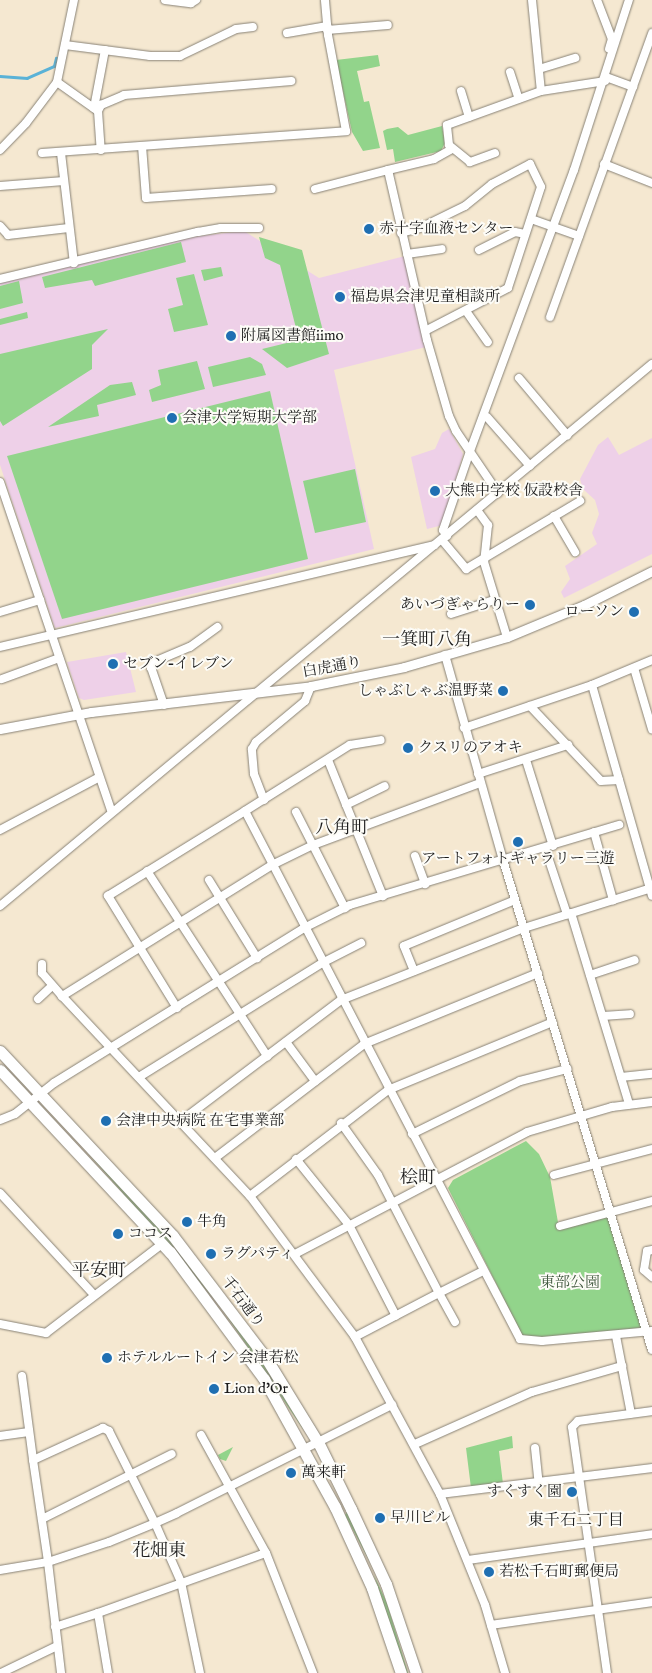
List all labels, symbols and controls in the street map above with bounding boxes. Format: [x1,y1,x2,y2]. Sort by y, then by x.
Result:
place label: 赤十字血液センター [379,220,514,238]
marker: 赤十字血液センター [363,223,375,235]
place label: 福島県会津児童相談所 [350,288,500,306]
marker: 福島県会津児童相談所 [334,291,346,303]
place label: 附属図書館iimo [241,327,344,345]
marker: 附属図書館iimo [225,330,237,342]
place label: 会津大学短期大学部 [182,409,317,427]
marker: 会津大学短期大学部 [166,412,178,424]
place label: 大熊中学校 仮設校舎 [445,482,583,500]
marker: 大熊中学校 仮設校舎 [429,485,441,497]
place label: あいづぎゃらりー [400,596,520,614]
marker: あいづぎゃらりー [524,599,536,611]
place label: ローソン [564,603,624,621]
marker: ローソン [628,606,640,618]
district label: 一箕町八角 [382,630,472,652]
street label: 白虎通り [301,653,363,681]
place label: セブン-イレブン [123,655,235,673]
marker: セブン-イレブン [107,658,119,670]
place label: しゃぶしゃぶ温野菜 [358,682,493,700]
marker: しゃぶしゃぶ温野菜 [497,685,509,697]
place label: クスリのアオキ [418,739,523,757]
marker: クスリのアオキ [402,742,414,754]
district label: 八角町 [315,818,369,840]
marker: アートフォトギャラリー三遊 [512,836,524,848]
place label: アートフォトギャラリー三遊 [421,850,615,868]
place label: 会津中央病院 在宅事業部 [116,1112,284,1130]
marker: 会津中央病院 在宅事業部 [100,1115,112,1127]
district label: 桧町 [400,1168,436,1190]
place label: 牛角 [197,1213,227,1231]
marker: 牛角 [181,1216,193,1228]
place label: ココス [128,1225,173,1243]
marker: ココス [112,1228,124,1240]
place label: ラグパティ [221,1245,296,1263]
marker: ラグパティ [205,1248,217,1260]
district label: 平安町 [72,1261,126,1283]
street label: 千石通り [218,1273,268,1331]
park label: 東部公園 [540,1274,600,1292]
place label: ホテルルートイン 会津若松 [117,1349,300,1367]
marker: ホテルルートイン 会津若松 [101,1352,113,1364]
place label: Lion d'Or [224,1380,288,1398]
marker: Lion d'Or [208,1383,220,1395]
place label: 萬来軒 [301,1464,346,1482]
marker: 萬来軒 [285,1467,297,1479]
place label: すくすく園 [487,1483,562,1501]
marker: すくすく園 [566,1486,578,1498]
place label: 早川ビル [390,1509,450,1527]
district label: 東千石二丁目 [528,1511,624,1531]
marker: 早川ビル [374,1512,386,1524]
district label: 花畑東 [132,1541,186,1563]
place label: 若松千石町郵便局 [499,1563,619,1581]
marker: 若松千石町郵便局 [483,1566,495,1578]

